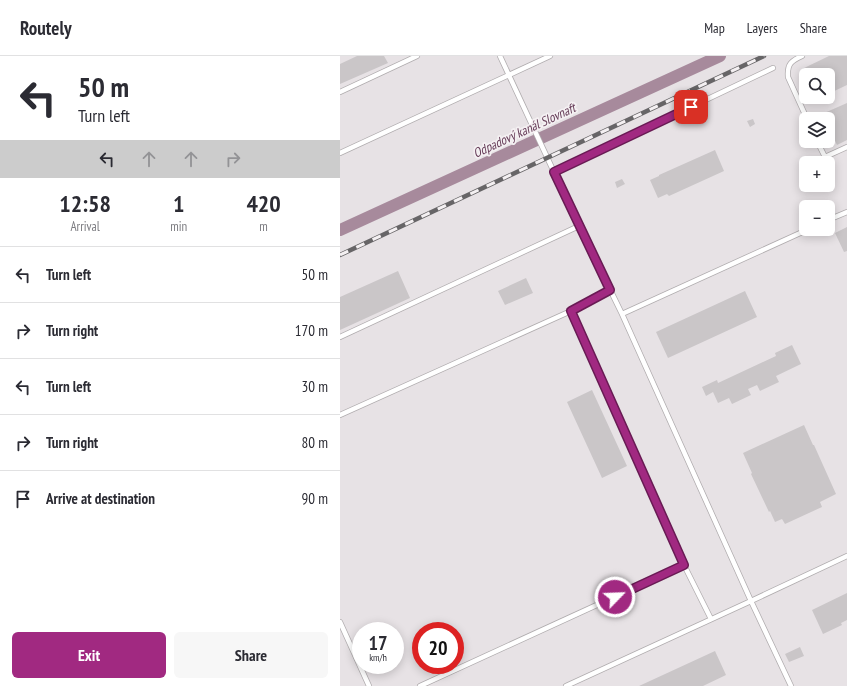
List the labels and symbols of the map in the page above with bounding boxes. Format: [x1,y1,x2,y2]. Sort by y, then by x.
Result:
pin [674,90,708,124]
water label: Odpadový kanál Slovnaft [470,99,579,162]
position arrow [594,576,636,618]
speed limit sign: 20 [412,622,464,674]

